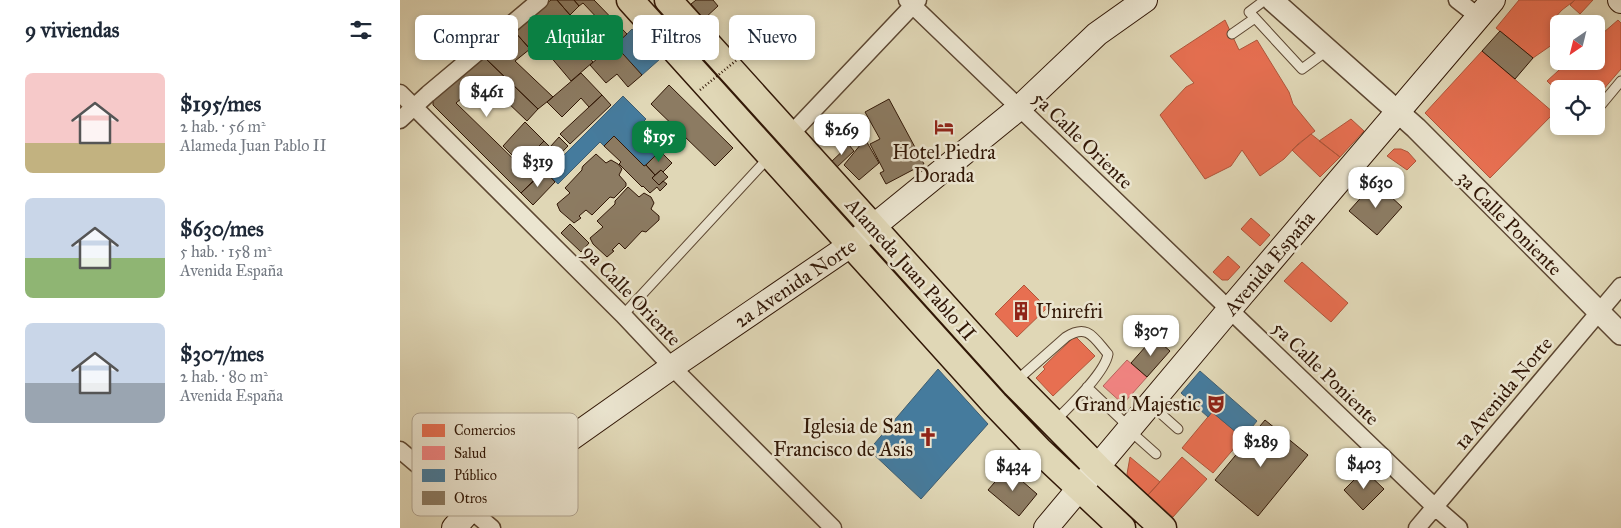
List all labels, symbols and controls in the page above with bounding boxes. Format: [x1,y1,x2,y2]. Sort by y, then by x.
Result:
chip: Comprar [415,15,518,60]
chip: Alquilar [528,15,623,60]
chip: Filtros [633,15,719,60]
chip: Nuevo [729,15,815,60]
north arrow [1550,15,1605,70]
map controls [1550,15,1605,135]
icon: filters [347,16,375,44]
text: 9 viviendas [25,17,120,43]
pin: $461 [457,76,517,118]
button: locate [1550,80,1605,135]
text: $461 [471,82,503,101]
street label: 5a Calle Oriente [1028,86,1138,194]
text: $195/mes [180,91,261,117]
icon: home [65,93,125,153]
pin: $269 [812,114,872,156]
hotel icon: Hotel Piedra Dorada [933,116,955,138]
text: 2 hab. · 56 m² [180,117,266,136]
pin: $195 [629,120,689,163]
text: $269 [825,120,859,139]
text: $195 [643,127,675,146]
text: Alameda Juan Pablo II [180,136,327,155]
place label: Hotel Piedra Dorada [892,140,996,187]
pin: $319 [508,146,568,188]
text: $319 [523,152,553,171]
pin: $630 [1346,166,1406,209]
street label: 3a Calle Poniente [1453,166,1567,280]
text: $630 [1359,173,1393,192]
street label: Alameda Juan Pablo II [839,192,981,346]
street label: Avenida España [1218,206,1320,321]
text: $630/mes [180,216,264,242]
icon: home [65,218,125,278]
street label: 2a Avenida Norte [730,233,860,333]
street label: 9a Calle Oriente [578,239,686,351]
text: 5 hab. · 158 m² [180,242,272,261]
text: Avenida España [180,261,283,280]
place label: Unirefri [1036,299,1104,323]
building icon: Unirefri [1010,300,1032,322]
pin: $307 [1121,314,1181,357]
street label: 5a Calle Poniente [1268,316,1384,430]
text: $307 [1134,321,1168,340]
street label: 1a Avenida Norte [1449,332,1557,454]
text: $307/mes [180,341,264,367]
icon: home [65,343,125,403]
text: 2 hab. · 80 m² [180,367,268,386]
text: Avenida España [180,386,283,405]
place label: Grand Majestic [1075,392,1201,416]
theatre icon: Grand Majestic [1205,393,1227,415]
legend [412,413,578,516]
place label: Iglesia de San Francisco de Asis [773,414,913,461]
text: Comercios [454,422,515,439]
church icon: Iglesia de San Francisco de Asis [917,426,939,448]
pin: $289 [1231,426,1291,468]
text: $289 [1244,432,1278,451]
text: Salud [454,445,486,462]
pin: $403 [1334,448,1394,490]
pin: $434 [983,450,1043,492]
text: $403 [1347,454,1381,473]
text: $434 [996,456,1030,475]
text: Público [454,467,497,484]
text: Otros [454,490,487,507]

